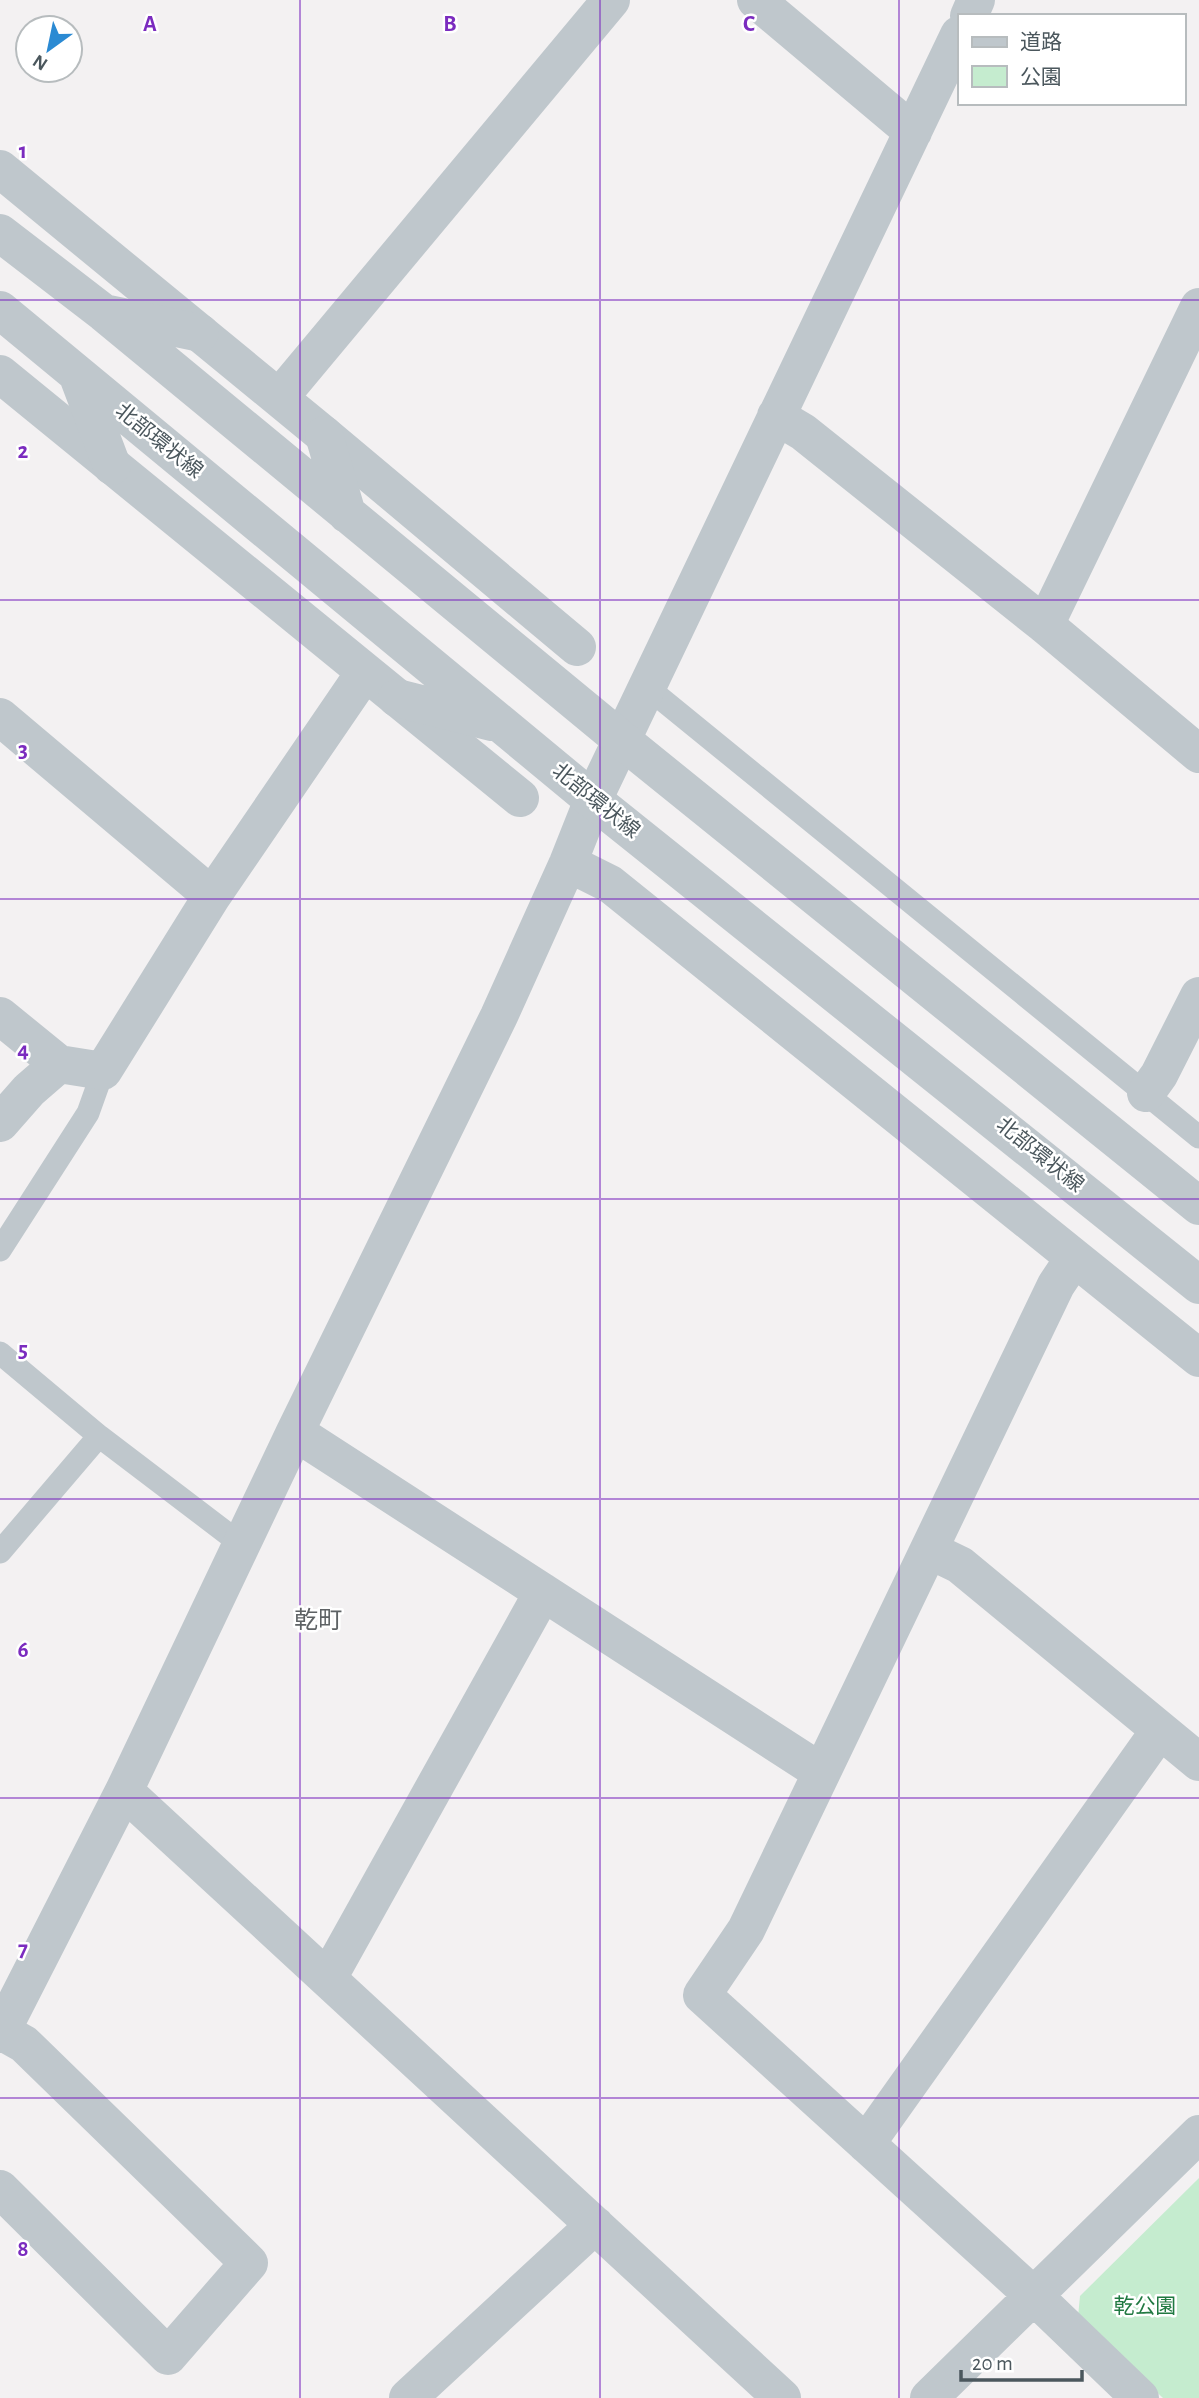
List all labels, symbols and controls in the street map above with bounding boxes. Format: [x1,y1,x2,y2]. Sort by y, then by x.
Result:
text: A [143,13,157,36]
text: B [443,13,457,36]
text: C [743,13,755,36]
north arrow [14,14,84,84]
legend [958,14,1185,105]
text: 道路 [1020,31,1062,53]
text: N [30,50,51,74]
text: 公園 [1020,67,1062,88]
text: 1 [19,140,27,163]
street label: 北部環状線 [112,399,207,482]
text: 2 [18,440,29,463]
text: 3 [18,739,28,762]
street label: 北部環状線 [549,759,644,842]
text: 4 [17,1039,29,1062]
street label: 北部環状線 [993,1113,1088,1196]
text: 5 [18,1339,28,1362]
district label: 乾町 [294,1607,342,1633]
text: 6 [17,1639,29,1662]
text: 7 [18,1938,28,1961]
text: 8 [17,2238,29,2261]
park label: 乾公園 [1114,2295,1177,2317]
scale bar [961,2338,1082,2382]
text: 20 m [972,2353,1013,2374]

